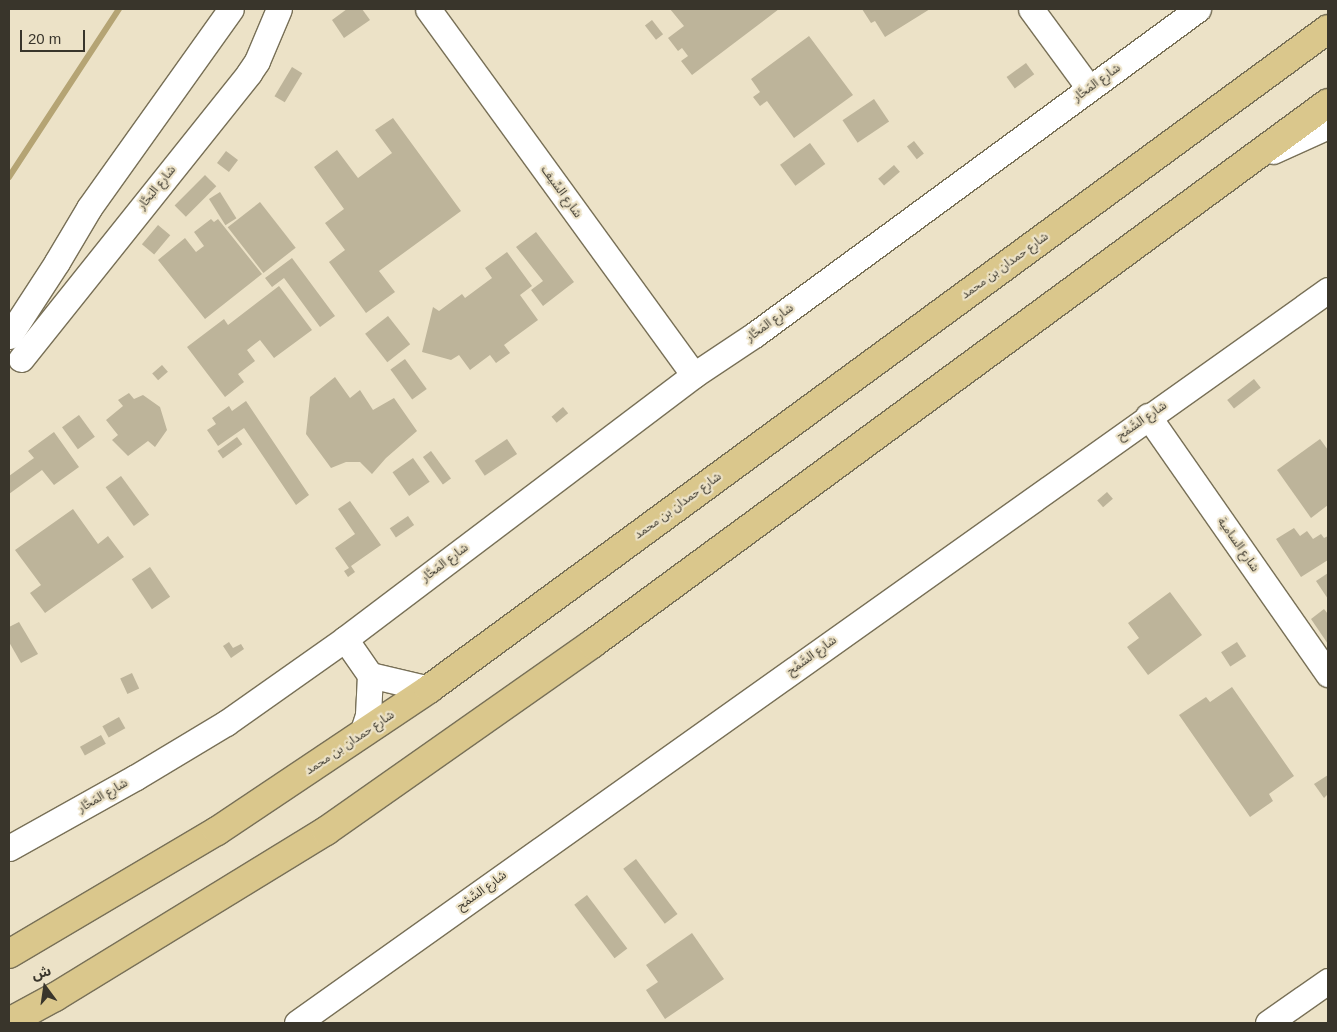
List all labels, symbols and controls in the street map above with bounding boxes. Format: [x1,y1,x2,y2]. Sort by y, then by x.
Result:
scale bar [22,20,88,52]
text: 20 m [28,30,61,47]
street label: شارع المَحَّار [1070,61,1124,105]
street label: شارع البَحَّار [135,163,179,213]
street label: شارع السِّيف [537,163,585,221]
street label: شارع حمدان بن محمد [959,230,1051,302]
street label: شارع المَحَّار [743,301,797,345]
street label: شارع السَّمْح [1114,399,1170,443]
street label: شارع حمدان بن محمد [632,470,724,542]
street label: شارع السامية [1214,515,1262,575]
street label: شارع المَحَّار [419,541,471,585]
street label: شارع السَّمْح [784,633,840,679]
street label: شارع حمدان بن محمد [303,708,397,778]
street label: شارع المَحَّار [76,776,130,816]
street label: شارع السَّمْح [454,868,510,914]
north arrow [20,962,70,1012]
text: ش [30,962,53,983]

